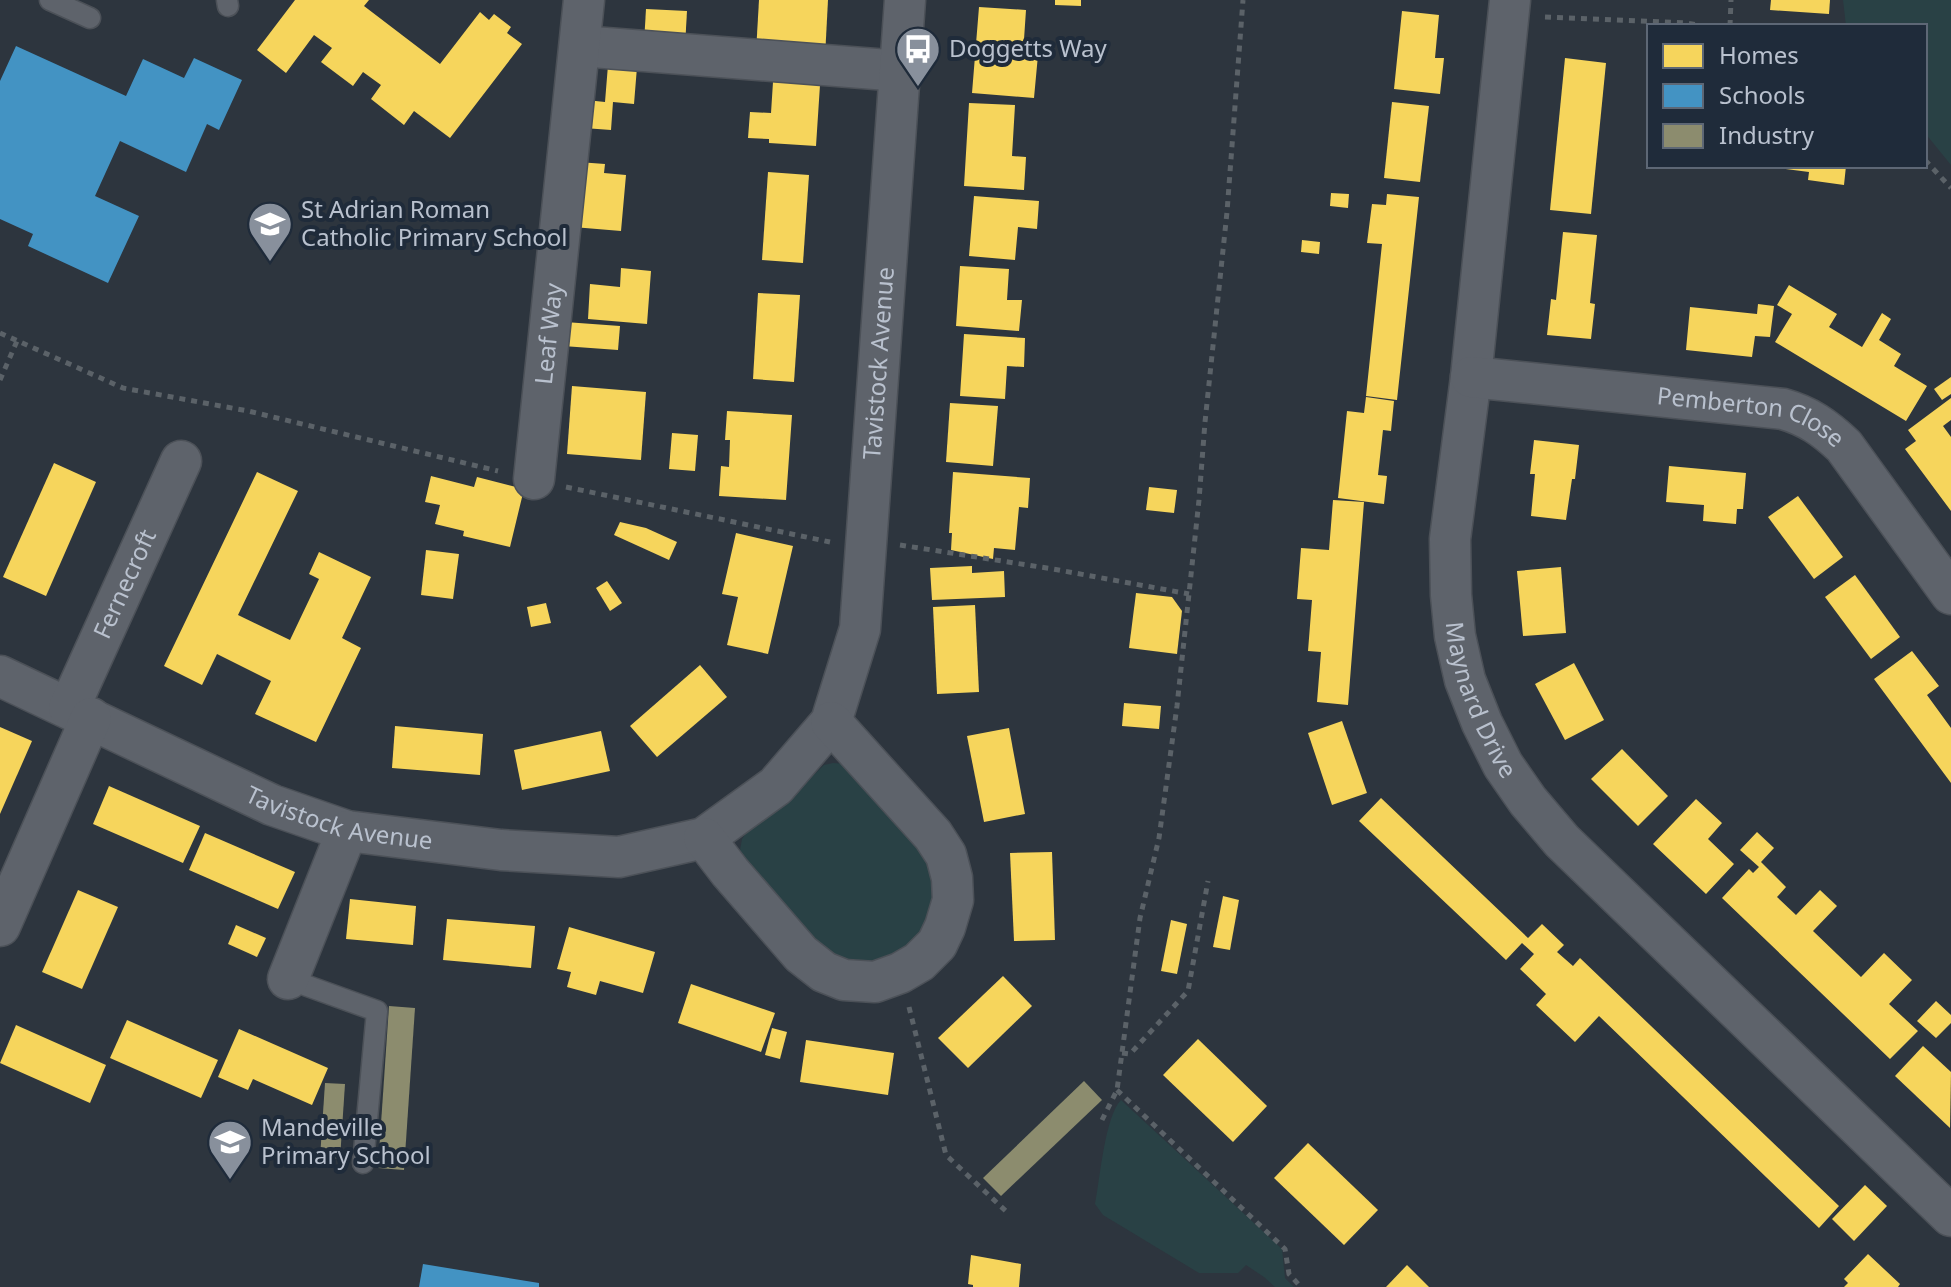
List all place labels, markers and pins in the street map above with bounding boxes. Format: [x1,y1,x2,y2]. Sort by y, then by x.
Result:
bus stop icon: Doggetts Way [894,25,942,88]
place label: Doggetts Way [949,31,1107,64]
place label: St Adrian Roman Catholic Primary School [301,192,567,253]
school or university icon: St Adrian Roman Catholic Primary School [246,200,294,263]
place label: Mandeville Primary School [261,1110,431,1171]
school or university icon: Mandeville Primary School [206,1118,254,1181]

